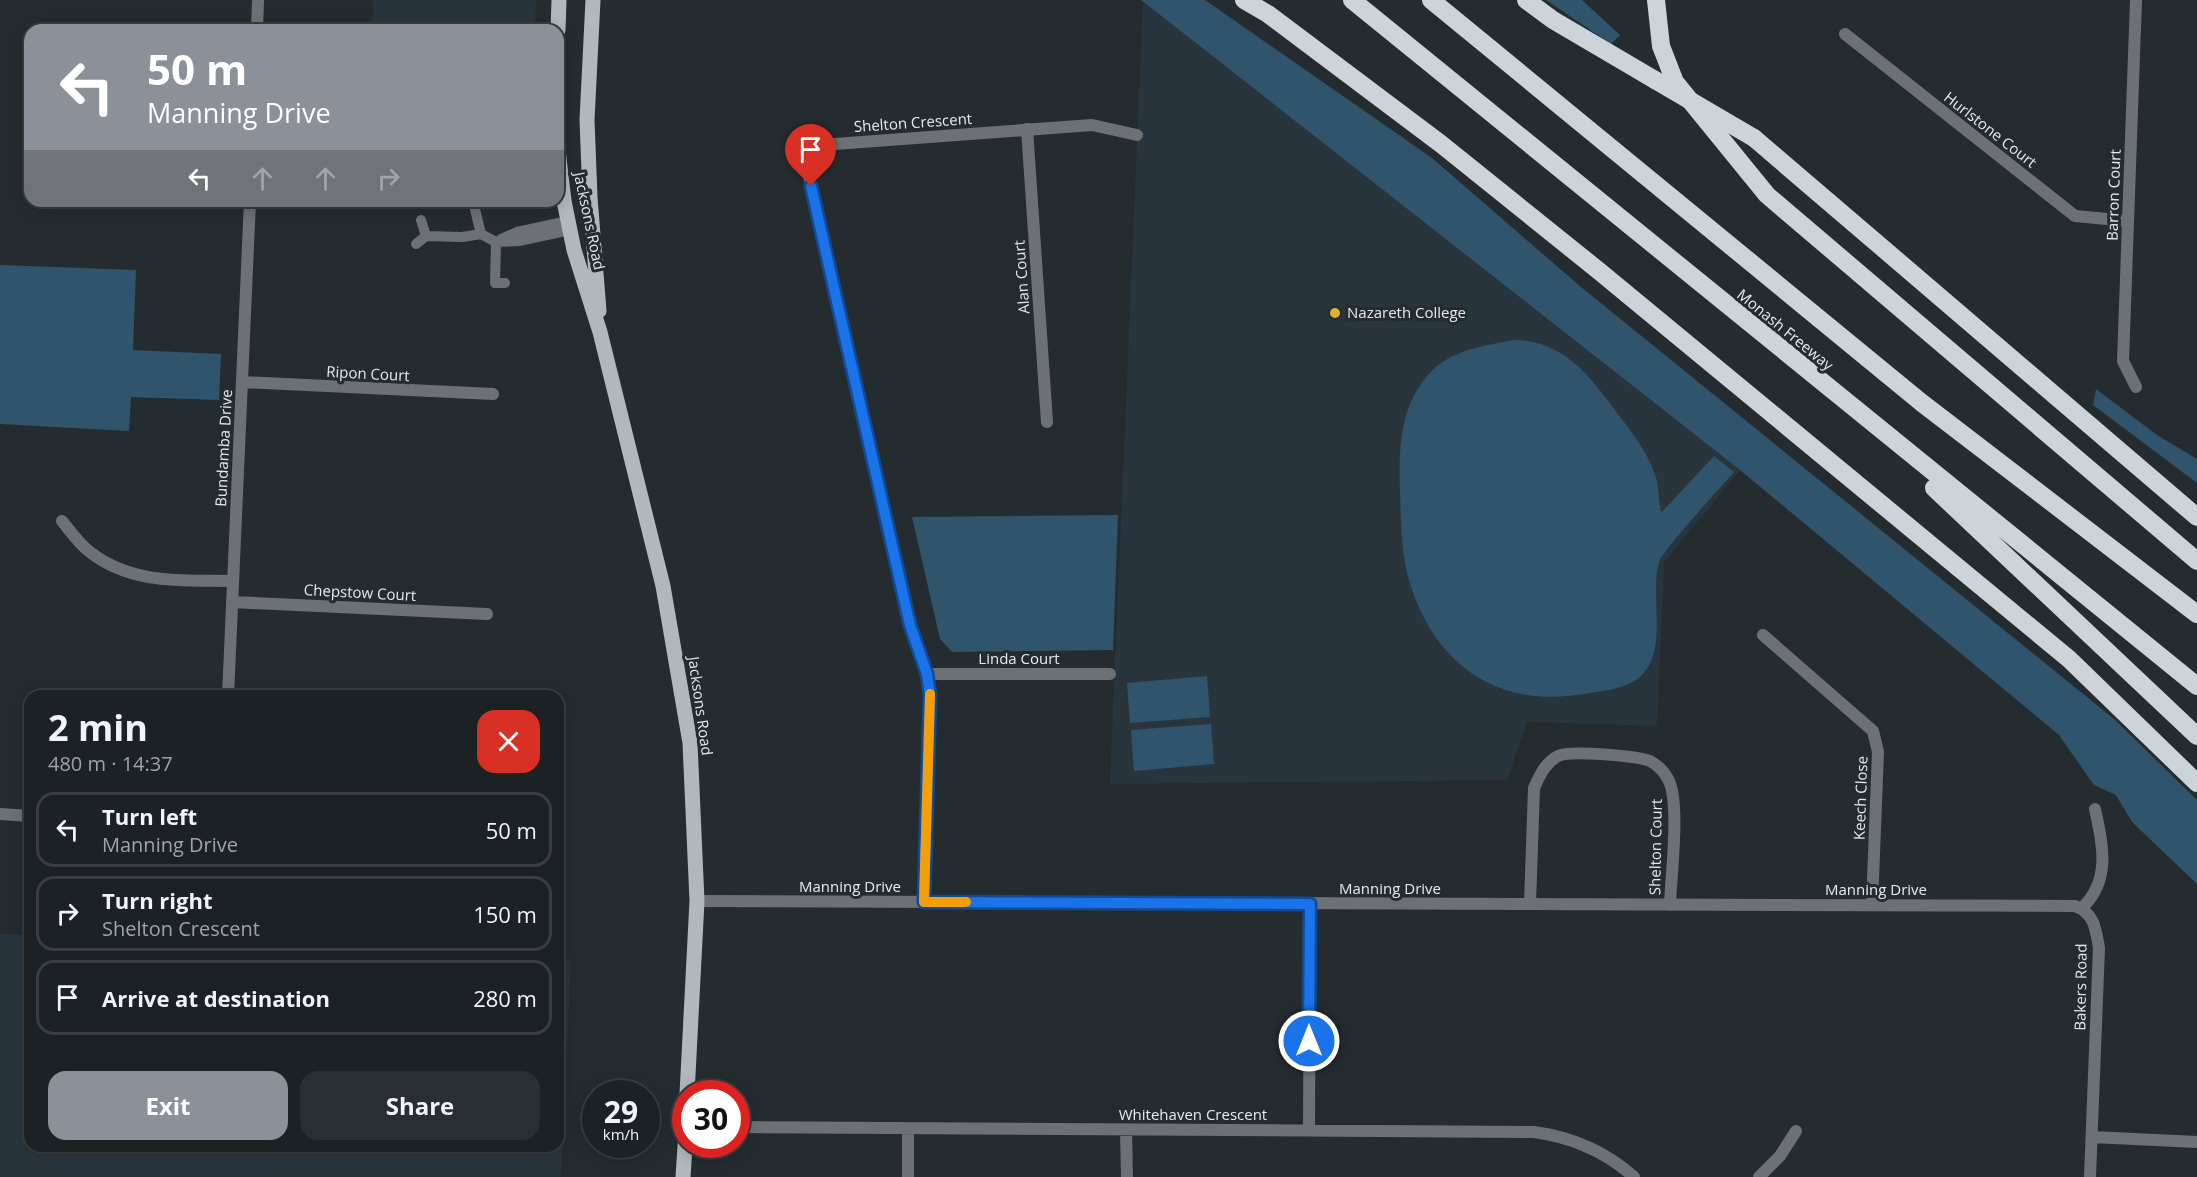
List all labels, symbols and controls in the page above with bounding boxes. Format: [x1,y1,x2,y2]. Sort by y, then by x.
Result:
text: 50 m [147,40,247,97]
icon: left [48,48,126,126]
street label: Hurlstone Court [1940,87,2041,172]
text: Manning Drive [147,94,331,131]
street label: Shelton Crescent [853,108,973,136]
pin [785,124,836,186]
icon: arrive [794,133,827,166]
street label: Barron Court [2101,149,2125,241]
icon: left [183,162,216,195]
icon: ahead [246,162,279,195]
icon: ahead [309,162,342,195]
icon: right [372,162,405,195]
street label: Jacksons Road [569,168,610,272]
street label: Alan Court [1008,240,1034,315]
street label: Monash Freeway [1733,284,1838,375]
place label: Nazareth College [1347,302,1466,322]
marker: Nazareth College [1328,306,1342,320]
street label: Ripon Court [326,361,410,385]
street label: Bundamba Drive [210,389,236,507]
street label: Chepstow Court [303,579,417,605]
street label: Linda Court [978,648,1060,668]
street label: Jacksons Road [684,653,718,757]
text: 2 min [48,703,148,752]
button: close [477,710,540,773]
text: 480 m · 14:37 [48,750,173,777]
street label: Keech Close [1849,756,1871,840]
street label: Shelton Court [1644,799,1666,895]
text: Turn left [102,801,197,831]
icon: left [51,813,84,846]
text: 50 m [486,815,537,845]
text: Manning Drive [102,831,238,858]
street label: Manning Drive [799,876,901,896]
street label: Manning Drive [1339,878,1441,898]
street label: Manning Drive [1825,879,1927,899]
text: Turn right [102,885,213,915]
icon: right [51,897,84,930]
text: 150 m [473,899,537,929]
text: Shelton Crescent [102,915,260,942]
street label: Bakers Road [2069,943,2091,1031]
icon: arrive [51,981,84,1014]
text: Arrive at destination [102,983,330,1013]
text: 280 m [473,983,537,1013]
position arrow [1277,1009,1341,1073]
button: Exit [48,1071,288,1140]
button: Share [300,1071,540,1140]
speed limit sign: 30 [672,1080,750,1158]
text: 29 [604,1091,638,1132]
street label: Whitehaven Crescent [1119,1104,1267,1124]
text: km/h [603,1124,639,1144]

